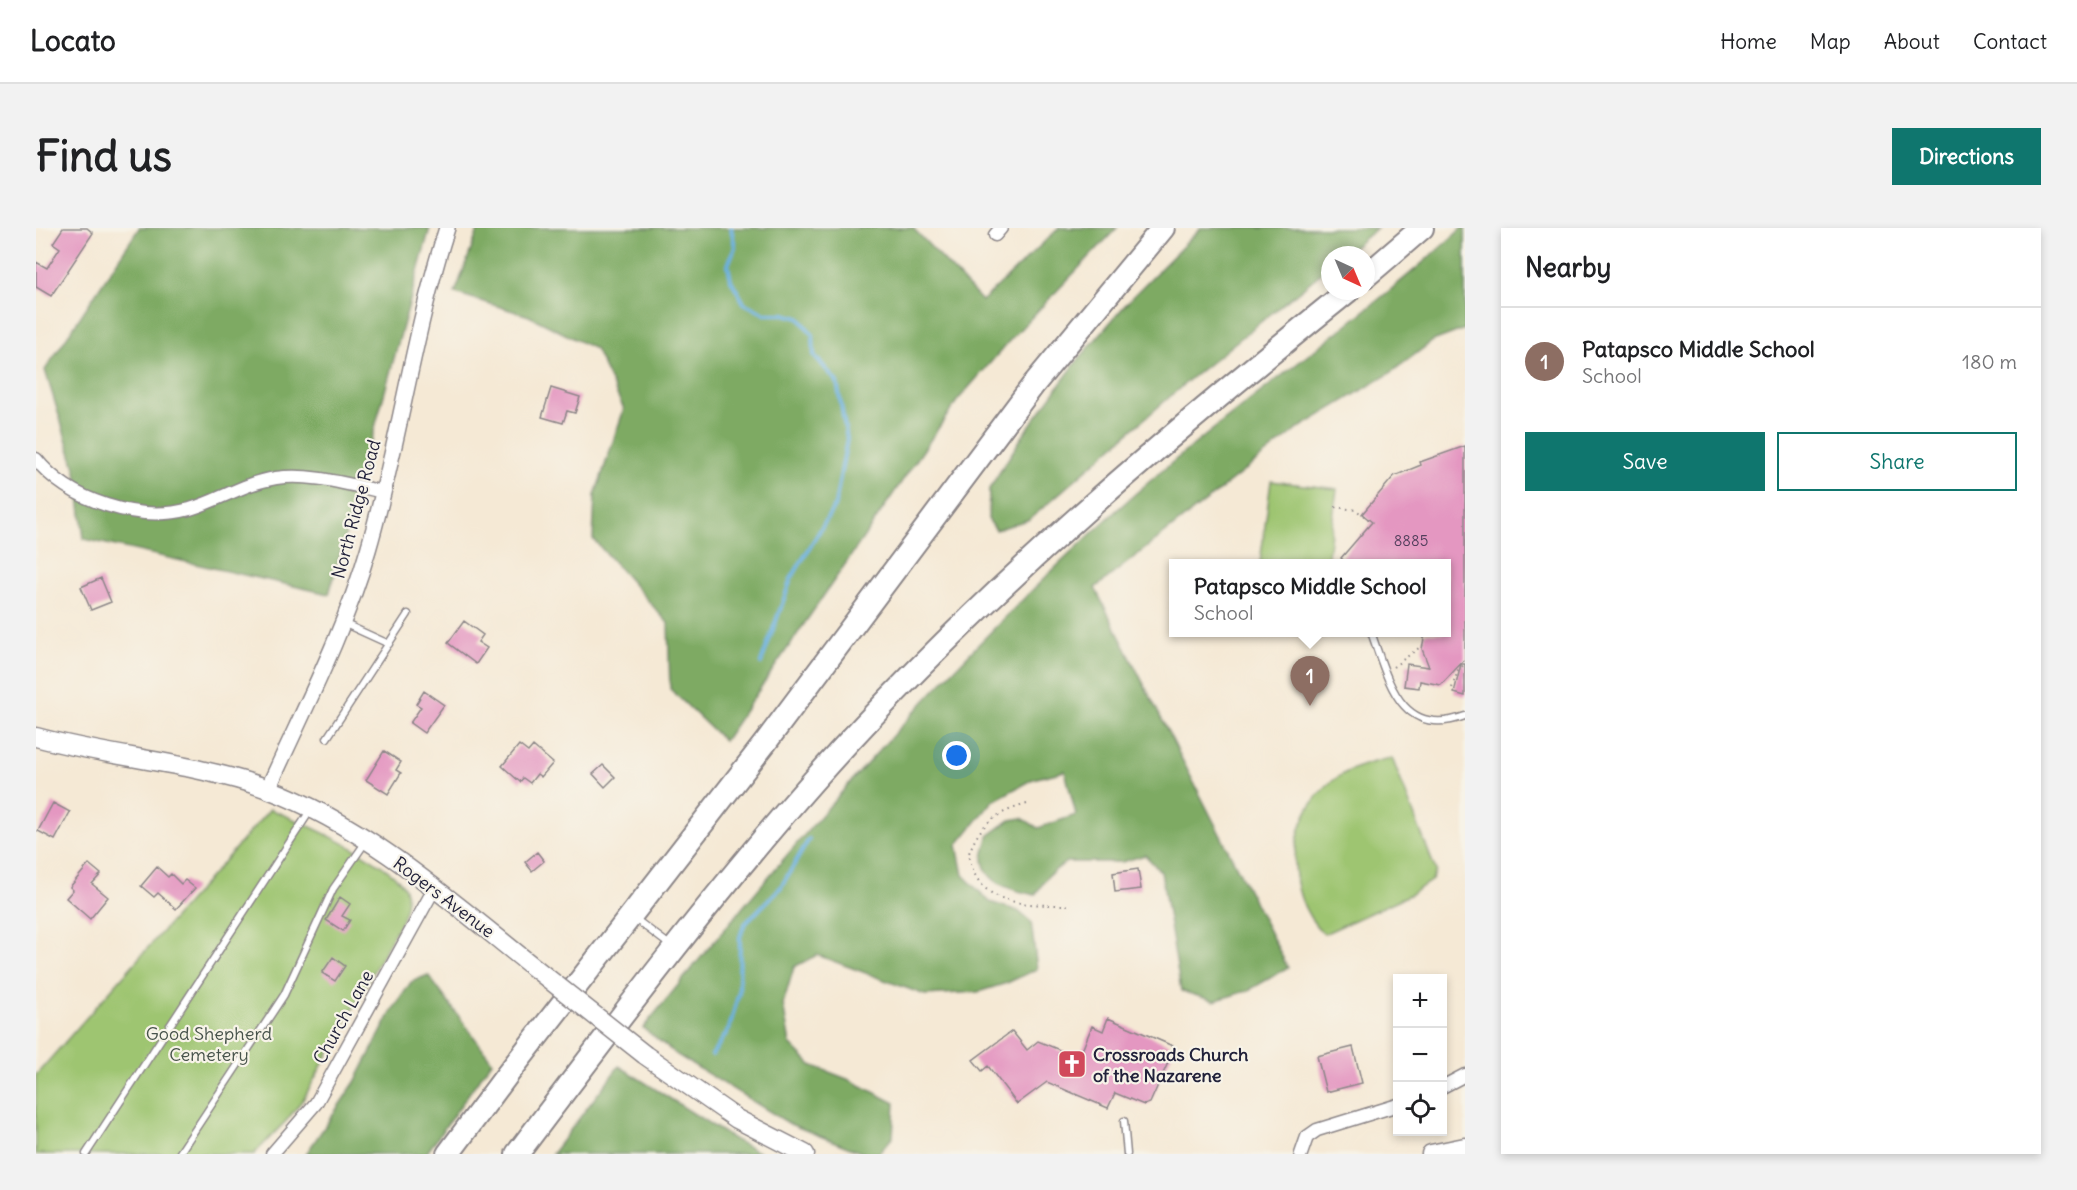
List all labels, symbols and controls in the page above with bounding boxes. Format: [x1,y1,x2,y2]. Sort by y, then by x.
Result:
text: Locato [30,23,116,59]
text: Home [1720,28,1777,55]
text: Map [1810,28,1851,55]
text: About [1884,28,1940,55]
text: Contact [1973,28,2047,55]
button: Directions [1892,128,2041,185]
text: Find us [36,130,172,182]
north arrow [1321,246,1375,300]
text: Nearby [1525,251,1611,284]
text: Patapsco Middle School [1582,335,1815,363]
text: 1 [1541,349,1548,374]
text: 180 m [1962,349,2017,374]
text: School [1582,363,1642,388]
button: Save [1525,432,1765,491]
button: Share [1777,432,2017,491]
street label: North Ridge Road [326,437,386,581]
house number: 8885 [1394,531,1428,550]
popup [1169,559,1451,637]
text: Patapsco Middle School [1194,572,1426,600]
text: School [1194,600,1253,625]
pin: 1 [1290,656,1330,706]
your location [942,741,971,770]
street label: Rogers Avenue [389,851,499,943]
street label: Church Lane [308,966,378,1068]
map controls [1393,974,1447,1136]
button: + [1393,974,1447,1028]
park label: Good Shepherd Cemetery [146,1022,273,1066]
button: − [1393,1028,1447,1082]
place label: Crossroads Church of the Nazarene [1093,1043,1249,1087]
church icon: Crossroads Church of the Nazarene [1056,1048,1088,1080]
button: locate [1393,1082,1447,1136]

